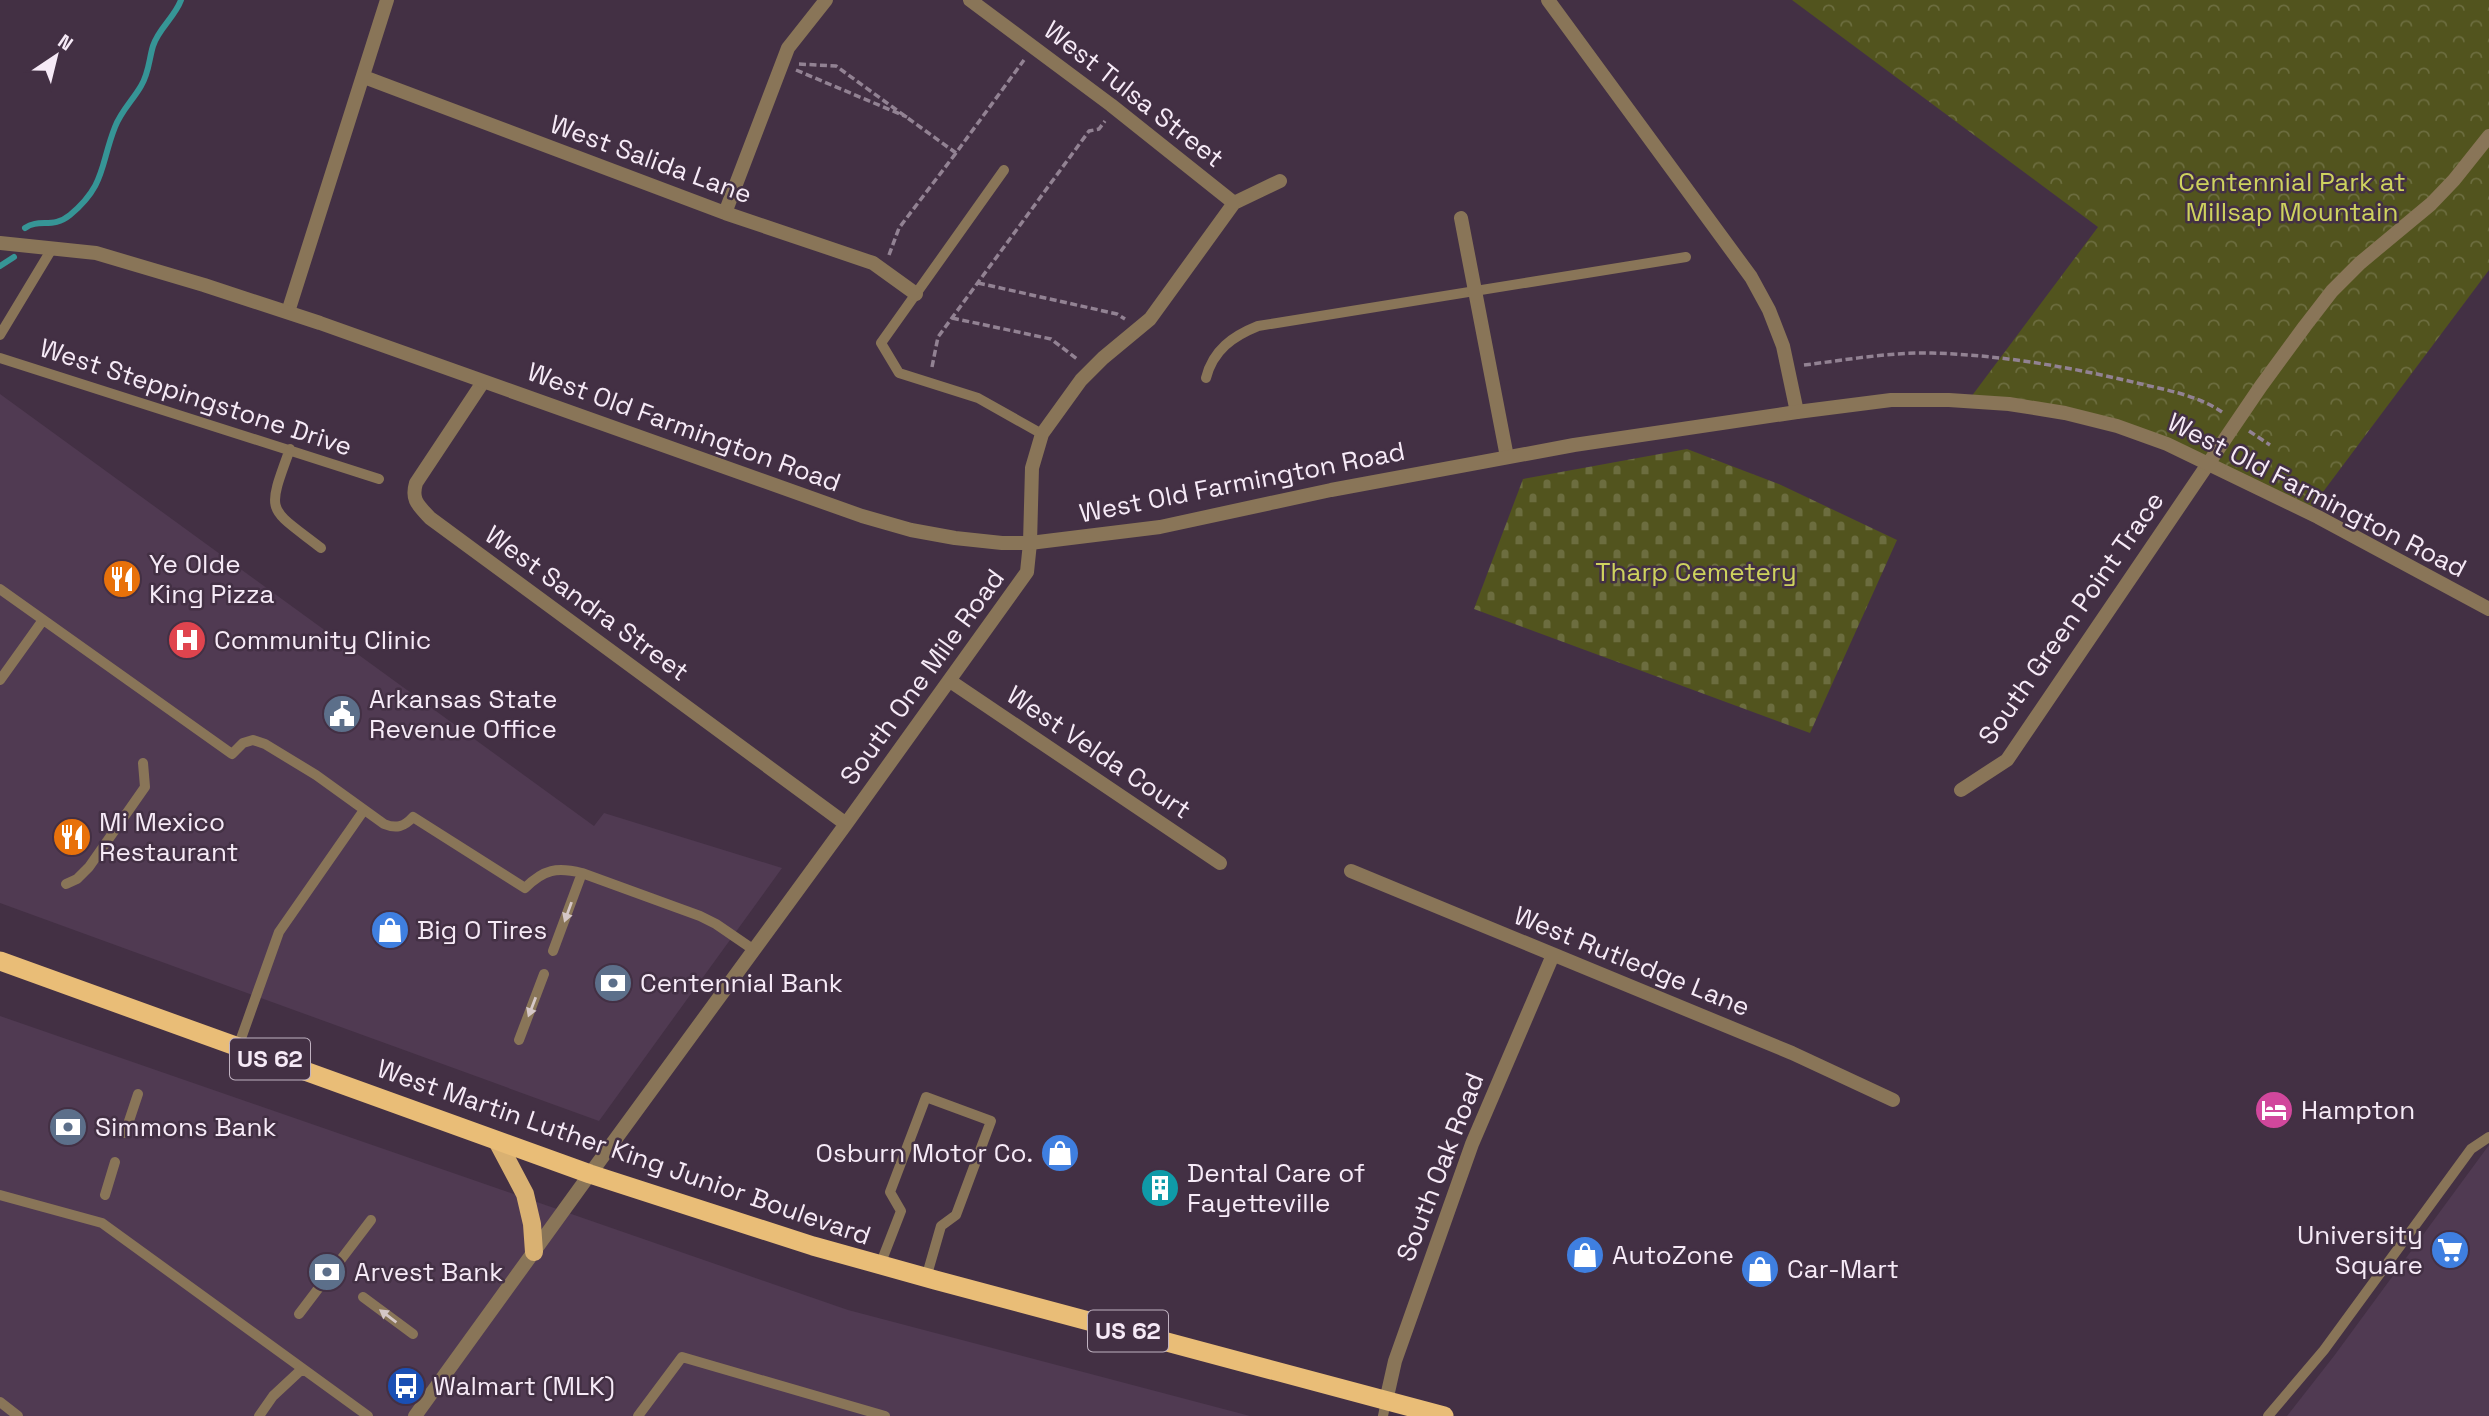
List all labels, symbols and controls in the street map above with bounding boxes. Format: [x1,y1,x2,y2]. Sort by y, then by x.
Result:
street label: West Tulsa Street [1037,13,1231,175]
north arrow [21,21,91,91]
text: N [53,29,78,56]
street label: West Salida Lane [545,107,757,211]
park label: Centennial Park at Millsap Mountain [2178,165,2406,229]
street label: West Steppingstone Drive [36,330,356,464]
street label: West Old Farmington Road [523,354,845,500]
street label: West Old Farmington Road [2162,405,2472,585]
street label: West Old Farmington Road [1076,434,1408,530]
street label: South Green Point Trace [1971,485,2171,751]
street label: West Sandra Street [478,518,696,688]
place label: Ye Olde King Pizza [149,547,275,611]
park label: Tharp Cemetery [1595,555,1797,589]
restaurant icon: Ye Olde King Pizza [101,558,143,600]
street label: South One Mile Road [832,562,1012,792]
hospital icon: Community Clinic [166,619,208,661]
place label: Community Clinic [214,623,431,657]
street label: West Velda Court [1000,678,1198,826]
place label: Arkansas State Revenue Office [369,682,557,746]
public building icon: Arkansas State Revenue Office [321,693,363,735]
place label: Mi Mexico Restaurant [99,805,238,869]
restaurant icon: Mi Mexico Restaurant [51,816,93,858]
street label: West Rutledge Lane [1509,898,1755,1024]
one-way arrow [562,901,573,922]
shop icon: Big O Tires [369,909,411,951]
place label: Big O Tires [417,913,547,947]
bank icon: Centennial Bank [592,962,634,1004]
place label: Centennial Bank [640,966,843,1000]
one-way arrow [526,997,537,1018]
road number: US 62 [230,1038,310,1079]
street label: West Martin Luther King Junior Boulevard [373,1051,875,1253]
street label: South Oak Road [1388,1068,1492,1266]
hotel icon: Hampton [2253,1089,2295,1131]
place label: Hampton [2301,1093,2415,1127]
bank icon: Simmons Bank [47,1106,89,1148]
place label: Simmons Bank [95,1110,276,1144]
shop icon: Osburn Motor Co. [1039,1132,1081,1174]
place label: Osburn Motor Co. [816,1136,1033,1170]
place label: Dental Care of Fayetteville [1187,1156,1365,1220]
building icon: Dental Care of Fayetteville [1139,1167,1181,1209]
place label: University Square [2297,1218,2423,1282]
supermarket icon: University Square [2429,1229,2471,1271]
shop icon: AutoZone [1564,1234,1606,1276]
place label: AutoZone [1612,1238,1734,1272]
shop icon: Car-Mart [1739,1248,1781,1290]
bank icon: Arvest Bank [306,1251,348,1293]
place label: Car-Mart [1787,1252,1899,1286]
place label: Arvest Bank [354,1255,503,1289]
one-way arrow [379,1309,397,1323]
road number: US 62 [1088,1310,1168,1352]
bus stop icon: Walmart (MLK) [385,1365,427,1407]
place label: Walmart (MLK) [433,1369,615,1403]

